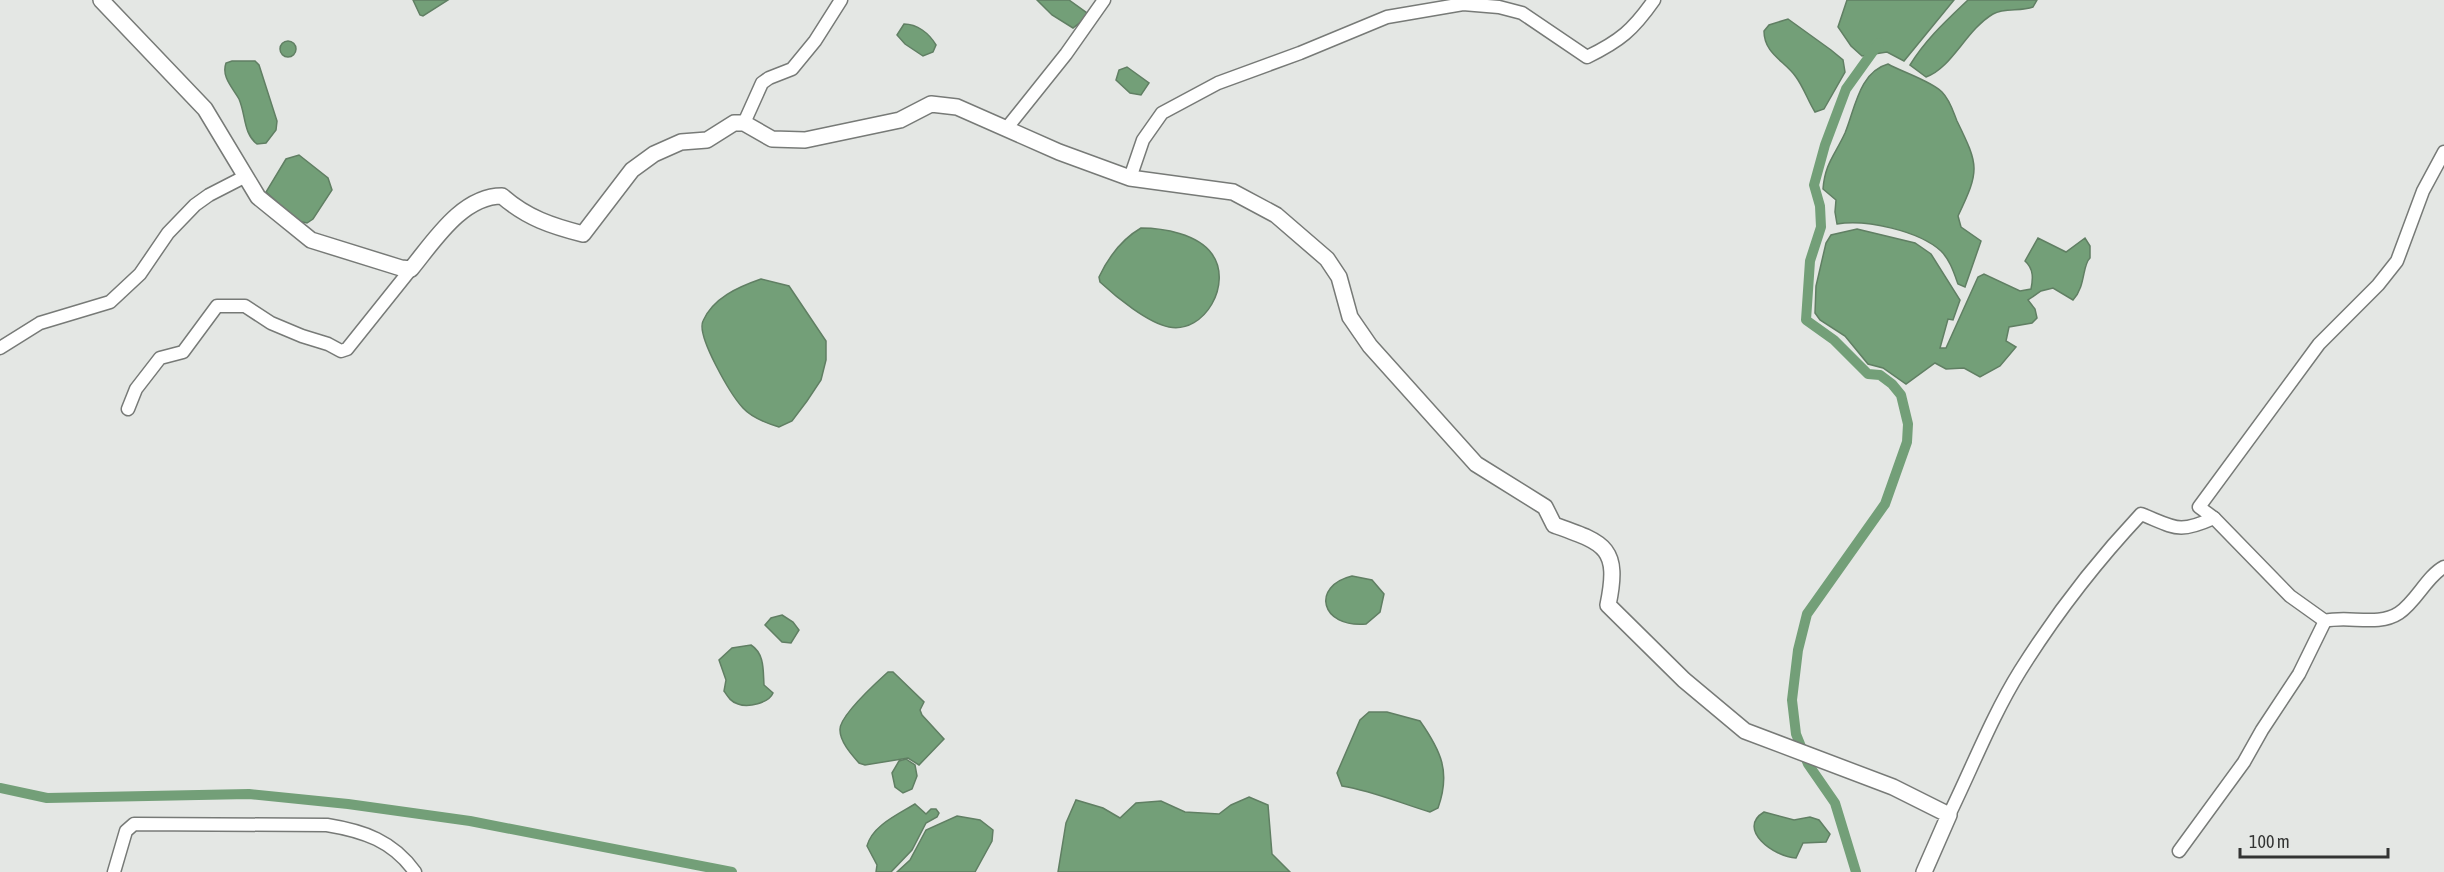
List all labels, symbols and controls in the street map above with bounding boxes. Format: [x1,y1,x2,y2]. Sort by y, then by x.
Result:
scale bar [2240,821,2388,859]
text: 100 m [2249,831,2290,852]

